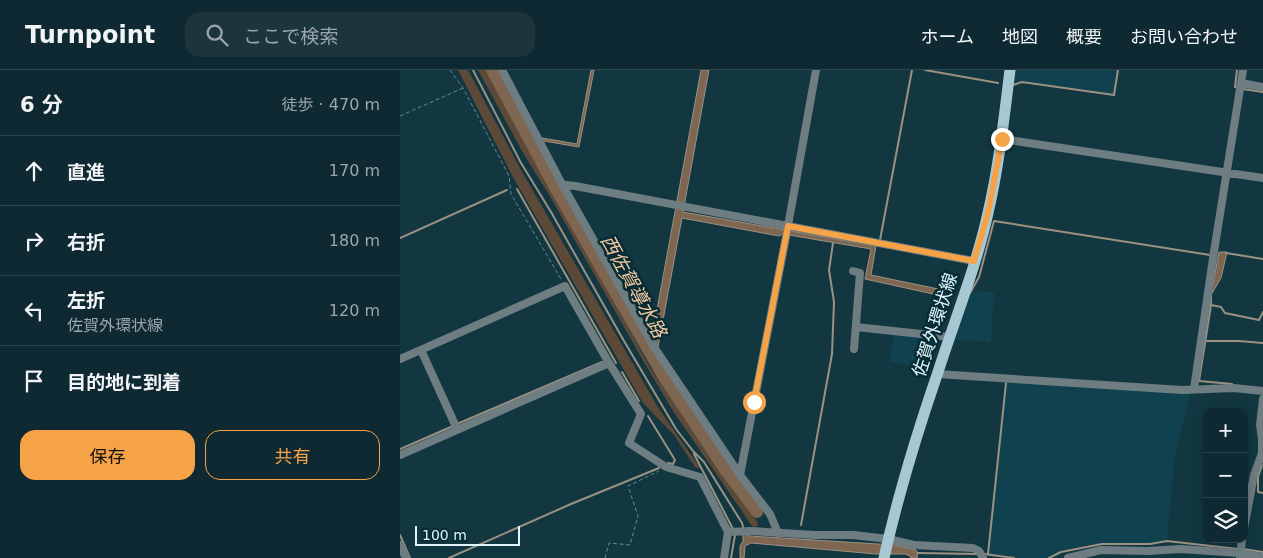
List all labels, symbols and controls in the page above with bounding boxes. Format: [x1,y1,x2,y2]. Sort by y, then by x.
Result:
search box [185,12,535,57]
text: Turnpoint [25,21,155,49]
icon: search [203,21,231,49]
text: ここで検索 [243,25,338,47]
text: ホーム [921,26,974,47]
text: 地図 [1002,26,1038,47]
text: 概要 [1066,26,1102,47]
text: お問い合わせ [1130,26,1238,47]
text: 6 分 [20,93,63,117]
text: 徒歩 · 470 m [282,95,380,114]
route end [991,128,1014,151]
icon: ahead [20,157,48,185]
text: 直進 [67,161,105,183]
text: 170 m [329,161,380,180]
icon: right [20,227,48,255]
text: 右折 [67,231,105,253]
text: 180 m [329,231,380,250]
water label: 西佐賀導水路 [597,231,672,343]
street label: 佐賀外環状線 [908,270,961,379]
text: 左折 [67,289,105,311]
icon: left [20,297,48,325]
text: 120 m [329,301,380,320]
text: 佐賀外環状線 [67,316,163,335]
icon: arrive [20,367,48,395]
text: 目的地に到着 [67,371,181,393]
route start [743,391,766,414]
map controls [1203,408,1248,543]
button: + [1203,408,1248,453]
button: 保存 [20,430,195,480]
button: 共有 [205,430,380,480]
button: − [1203,453,1248,498]
button: layers [1203,498,1248,543]
scale bar [415,523,520,546]
text: 100 m [422,527,467,543]

